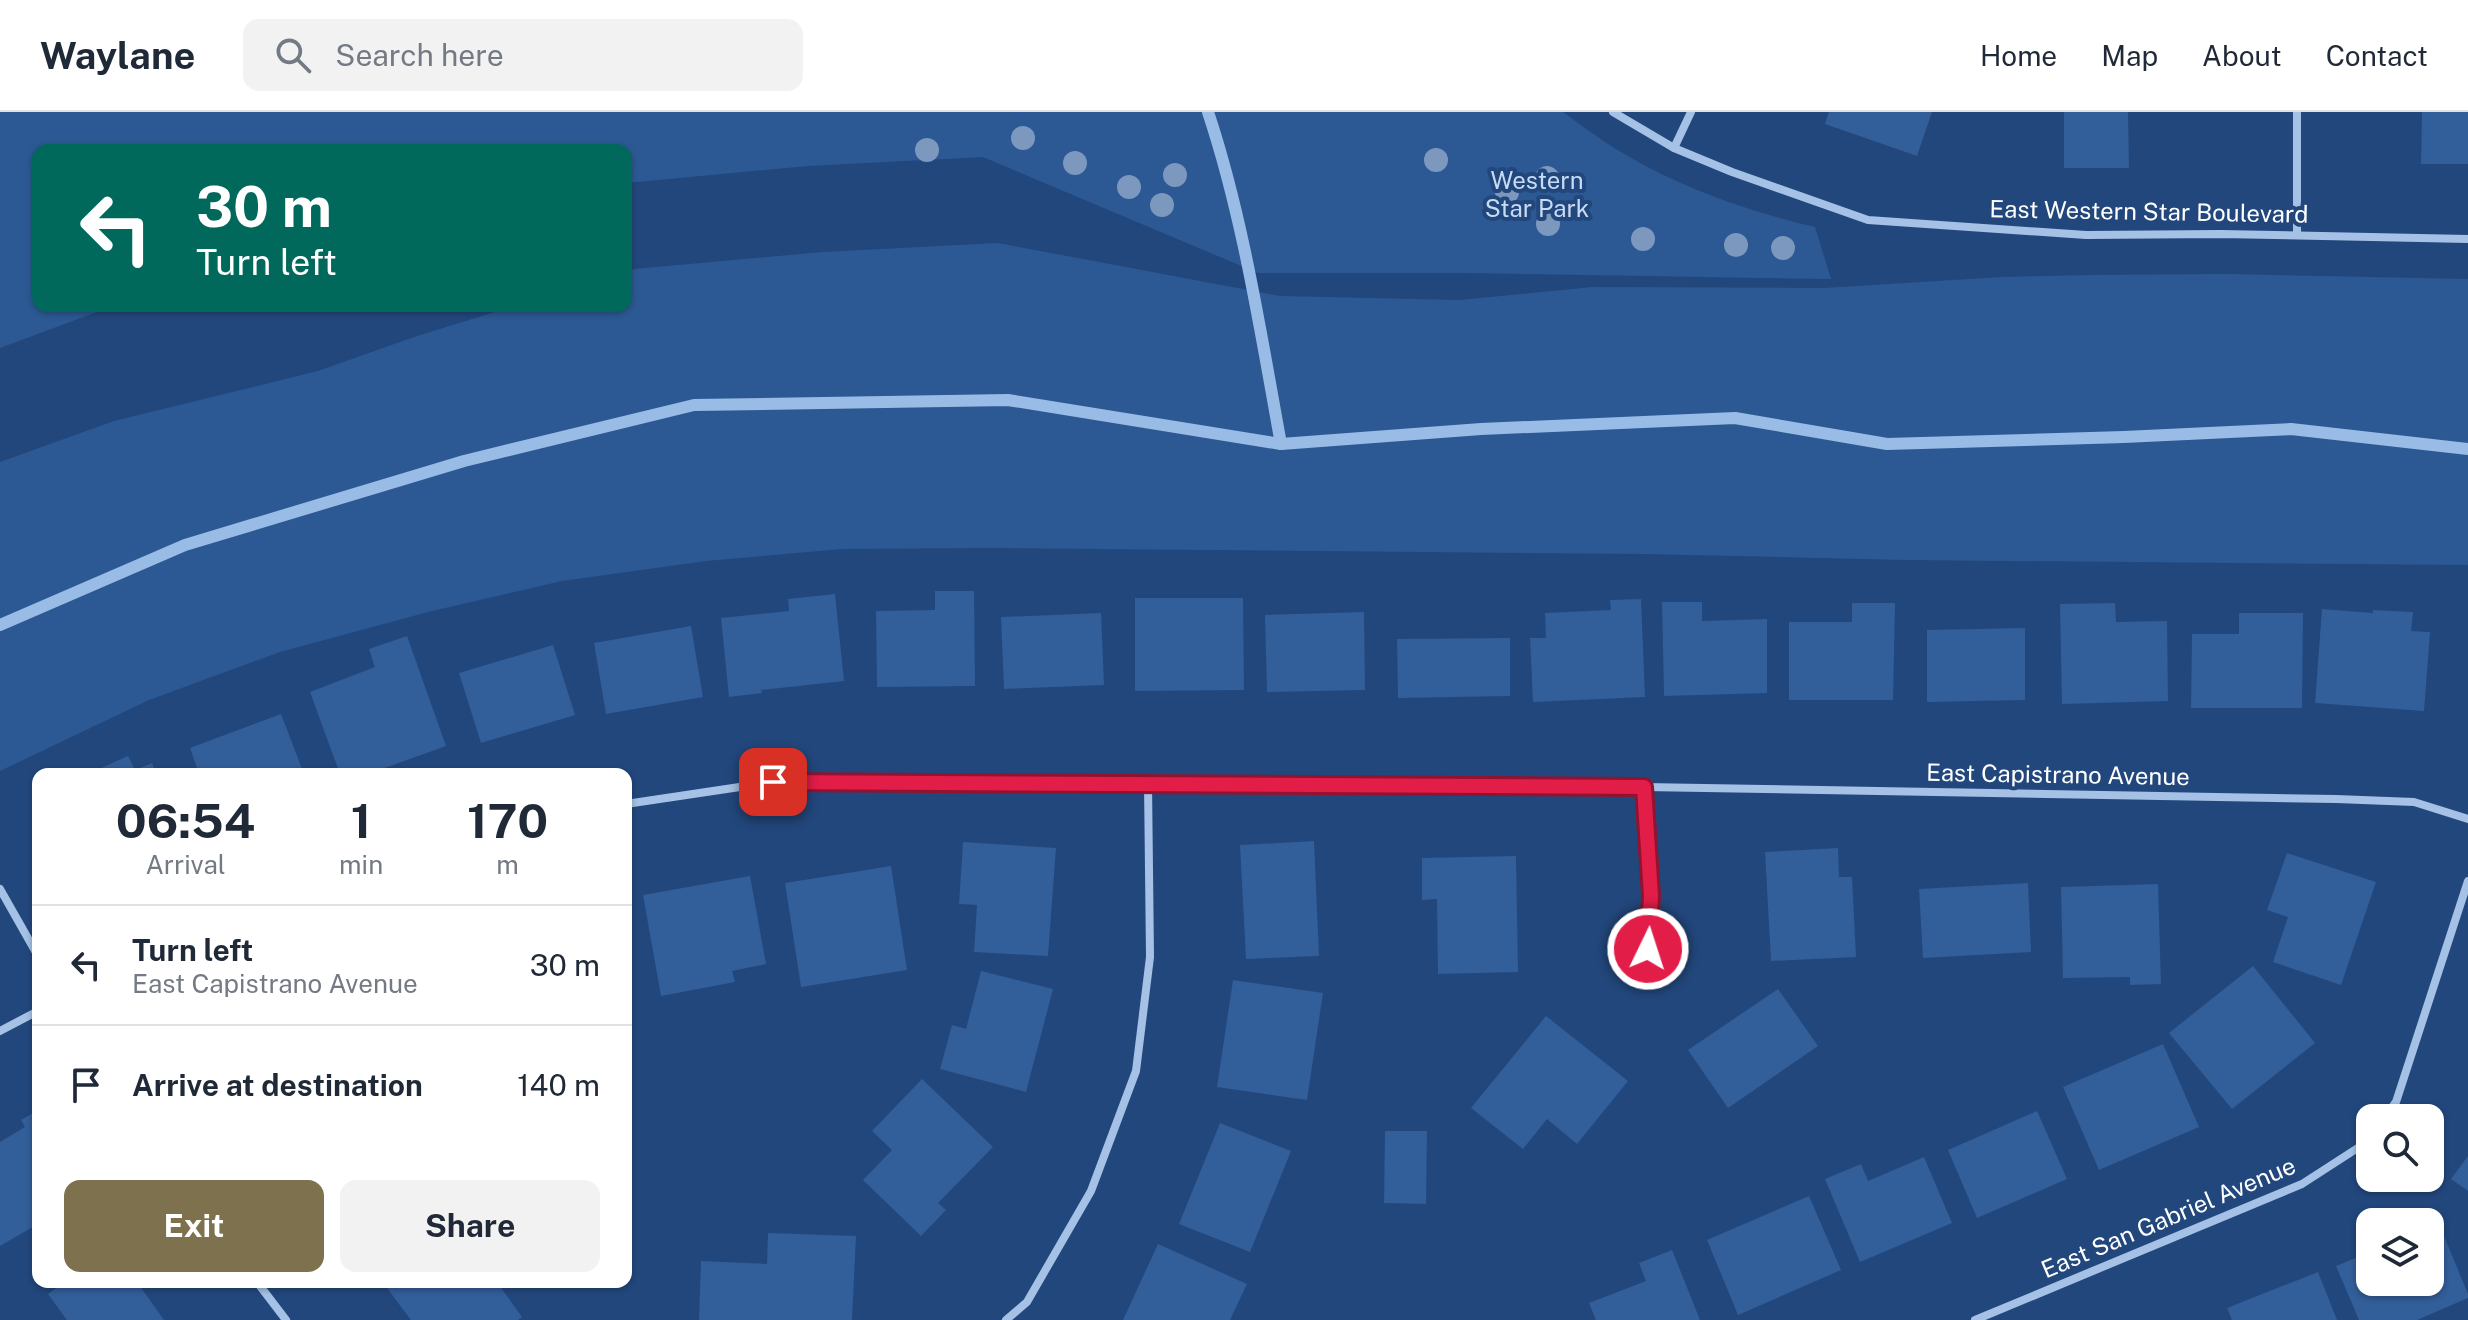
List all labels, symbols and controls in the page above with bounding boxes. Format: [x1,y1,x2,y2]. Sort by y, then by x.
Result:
search box [243,19,803,91]
text: Waylane [40,33,195,78]
icon: search [271,33,315,77]
text: Search here [335,37,504,73]
text: Home [1980,39,2057,72]
text: Map [2101,39,2158,72]
text: About [2202,39,2282,72]
text: Contact [2326,39,2428,72]
park label: Western Star Park [1485,166,1589,222]
text: 30 m [196,174,332,240]
icon: left [64,176,168,280]
street label: East Western Star Boulevard [1989,194,2309,228]
text: Turn left [196,241,337,283]
pin [739,748,807,816]
street label: East Capistrano Avenue [1926,758,2190,790]
icon: arrive [751,760,795,804]
text: 06:54 [116,792,255,849]
text: 1 [351,792,371,849]
text: 170 [467,792,548,849]
text: Arrival [145,849,226,880]
text: min [339,849,383,880]
text: m [496,849,519,880]
position arrow [1606,907,1690,991]
text: Turn left [132,932,253,968]
icon: left [64,943,108,987]
text: 30 m [530,947,600,983]
text: East Capistrano Avenue [132,968,418,999]
icon: arrive [64,1063,108,1107]
text: Arrive at destination [132,1067,423,1103]
text: 140 m [517,1067,600,1103]
map controls [2356,1104,2444,1296]
button: search [2356,1104,2444,1192]
street label: East San Gabriel Avenue [2037,1151,2299,1283]
button: Exit [64,1180,324,1272]
button: Share [340,1180,600,1272]
button: layers [2356,1208,2444,1296]

